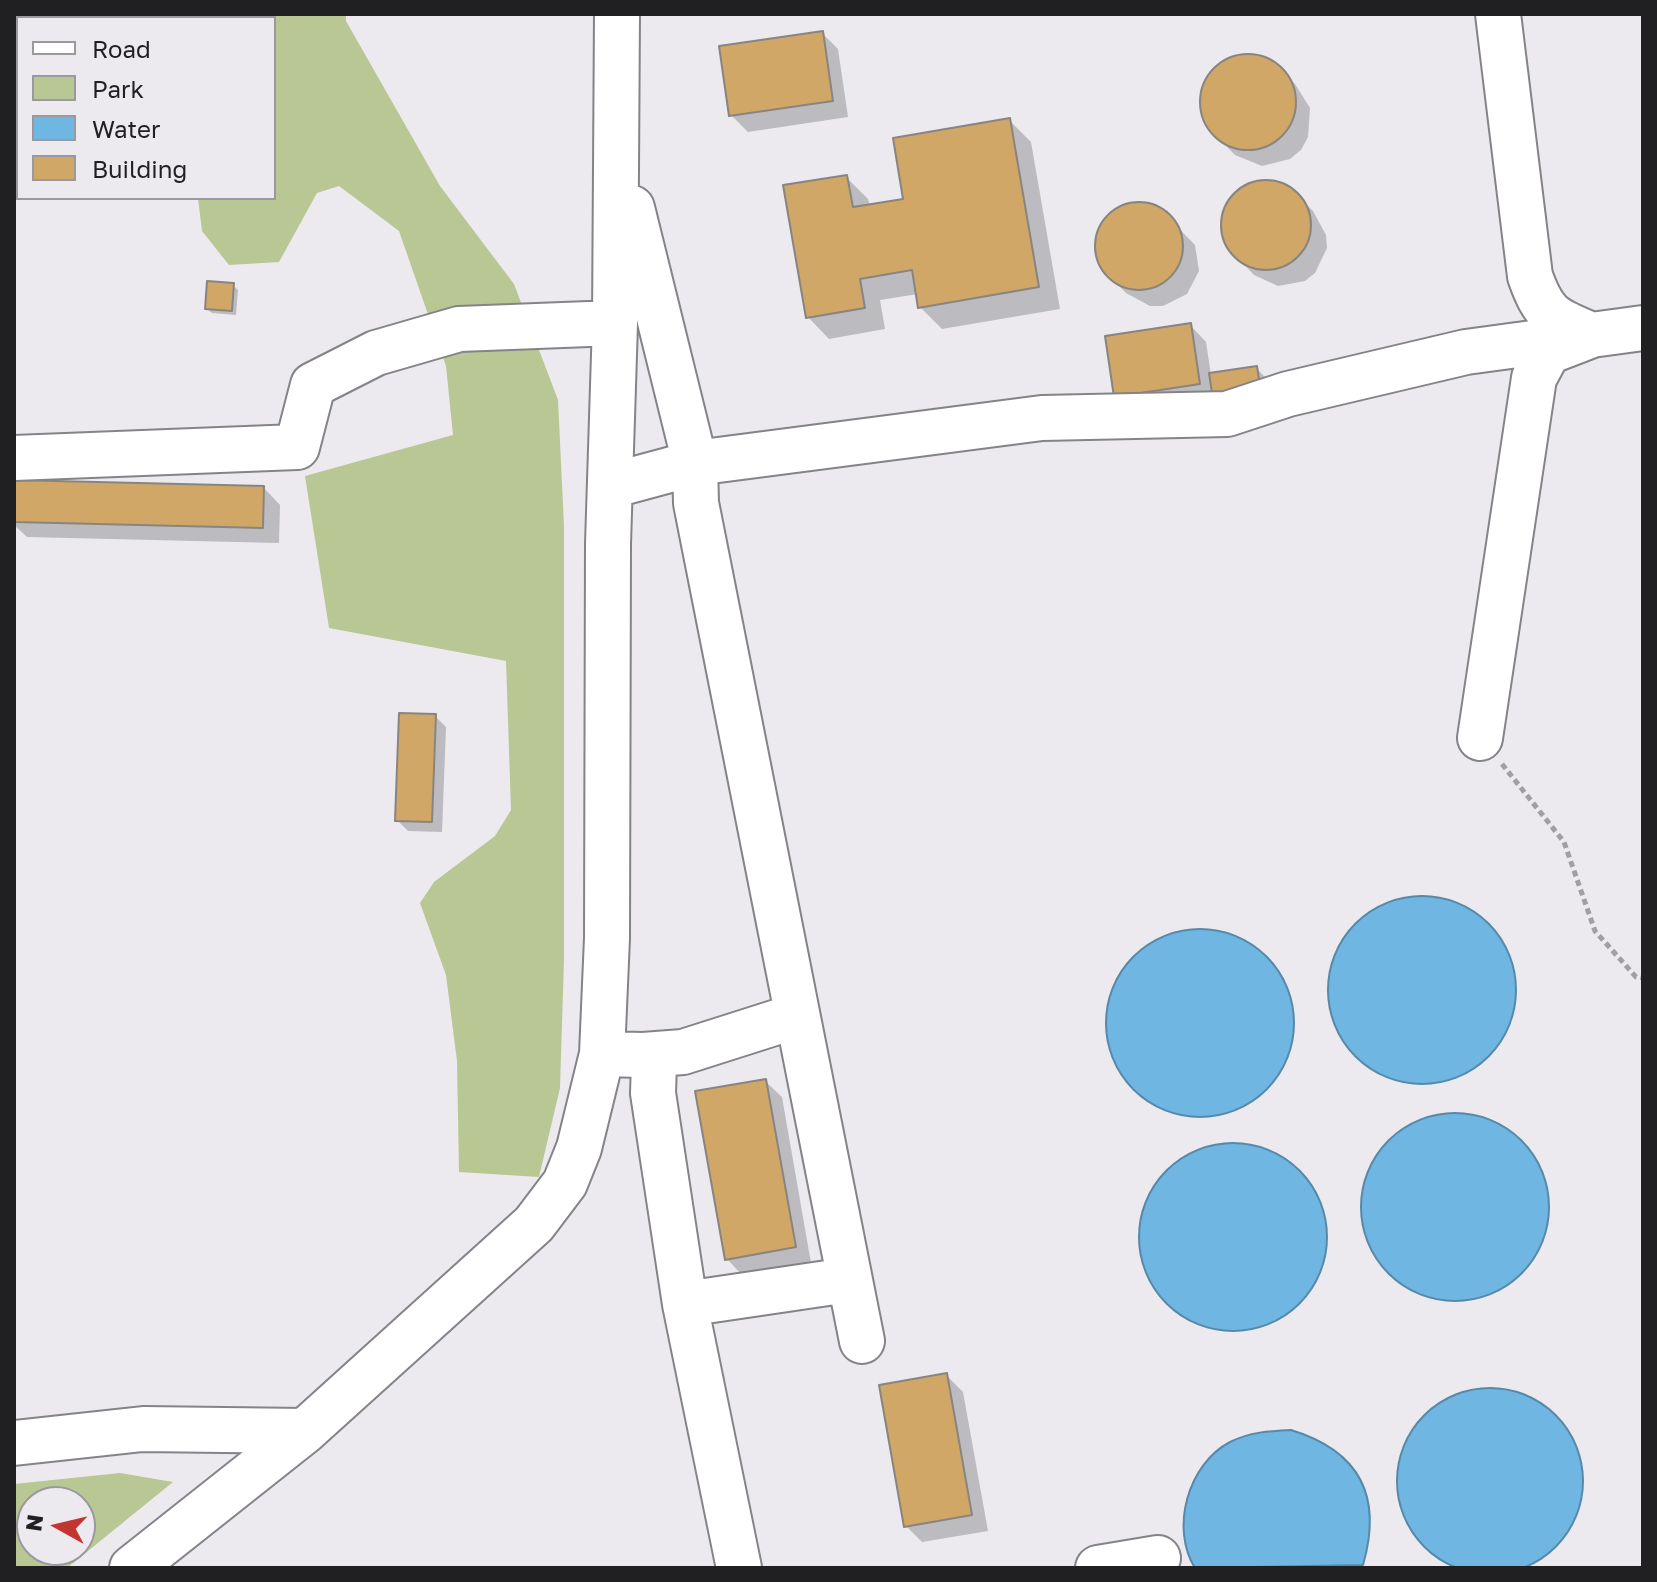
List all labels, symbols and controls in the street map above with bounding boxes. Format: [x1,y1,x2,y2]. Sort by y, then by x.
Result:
legend [16,16,276,200]
text: Road [92,34,151,63]
text: Park [92,74,144,103]
text: Water [92,114,160,143]
text: Building [92,154,187,183]
north arrow [16,1486,96,1566]
text: N [19,1513,48,1533]

